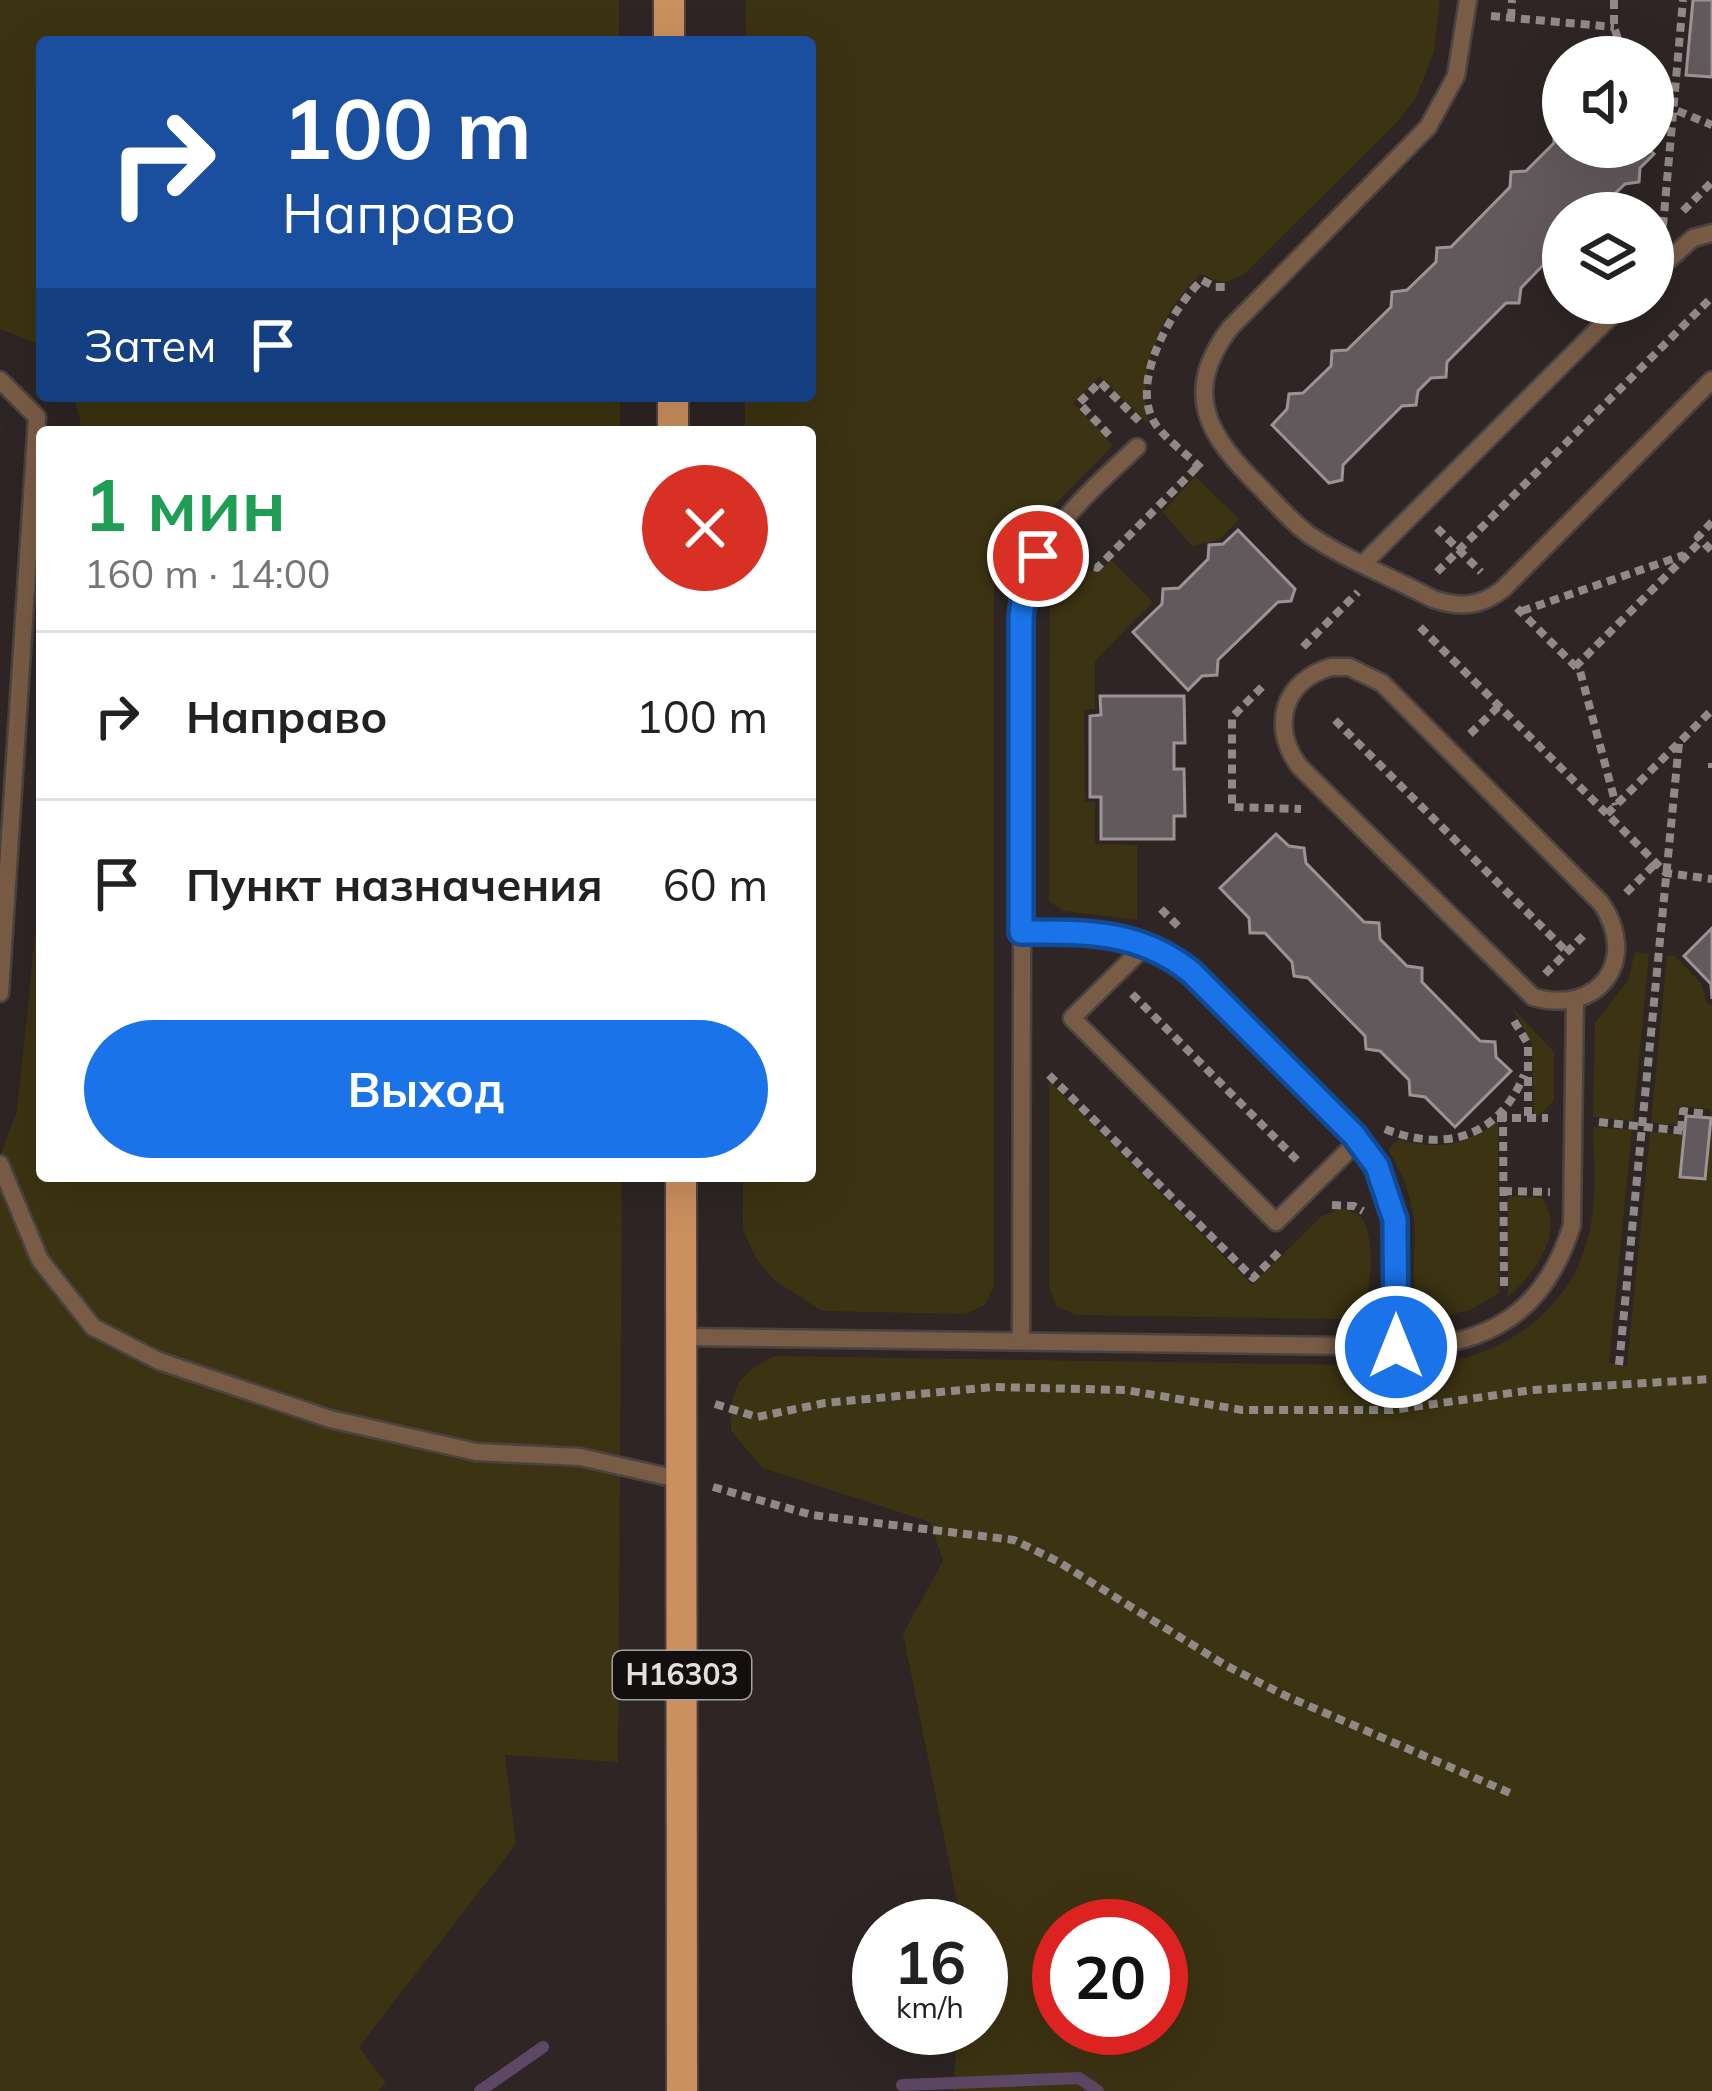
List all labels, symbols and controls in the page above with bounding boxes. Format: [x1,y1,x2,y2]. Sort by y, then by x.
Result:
map controls [1542,36,1674,324]
button: sound [1542,36,1674,168]
text: 100 m [282,75,532,180]
icon: right [84,84,240,240]
text: Направо [282,179,516,247]
button: layers [1542,192,1674,324]
icon: arrive [240,312,306,378]
text: Затем [84,317,216,373]
text: 1 мин [84,459,286,549]
button: close [642,465,768,591]
pin [987,505,1089,607]
icon: arrive [1005,523,1071,589]
text: 160 m · 14:00 [84,549,330,598]
icon: right [84,683,150,749]
text: Направо [186,688,387,744]
text: 100 m [636,688,768,744]
icon: arrive [84,851,150,917]
text: Пункт назначения [186,856,603,912]
text: 60 m [663,856,768,912]
button: Выход [84,1020,768,1158]
position arrow [1333,1284,1459,1410]
road number: Н16303 [613,1651,751,1699]
speed limit sign: 20 [1032,1899,1188,2055]
text: 16 [894,1924,966,1999]
text: km/h [896,1988,964,2026]

